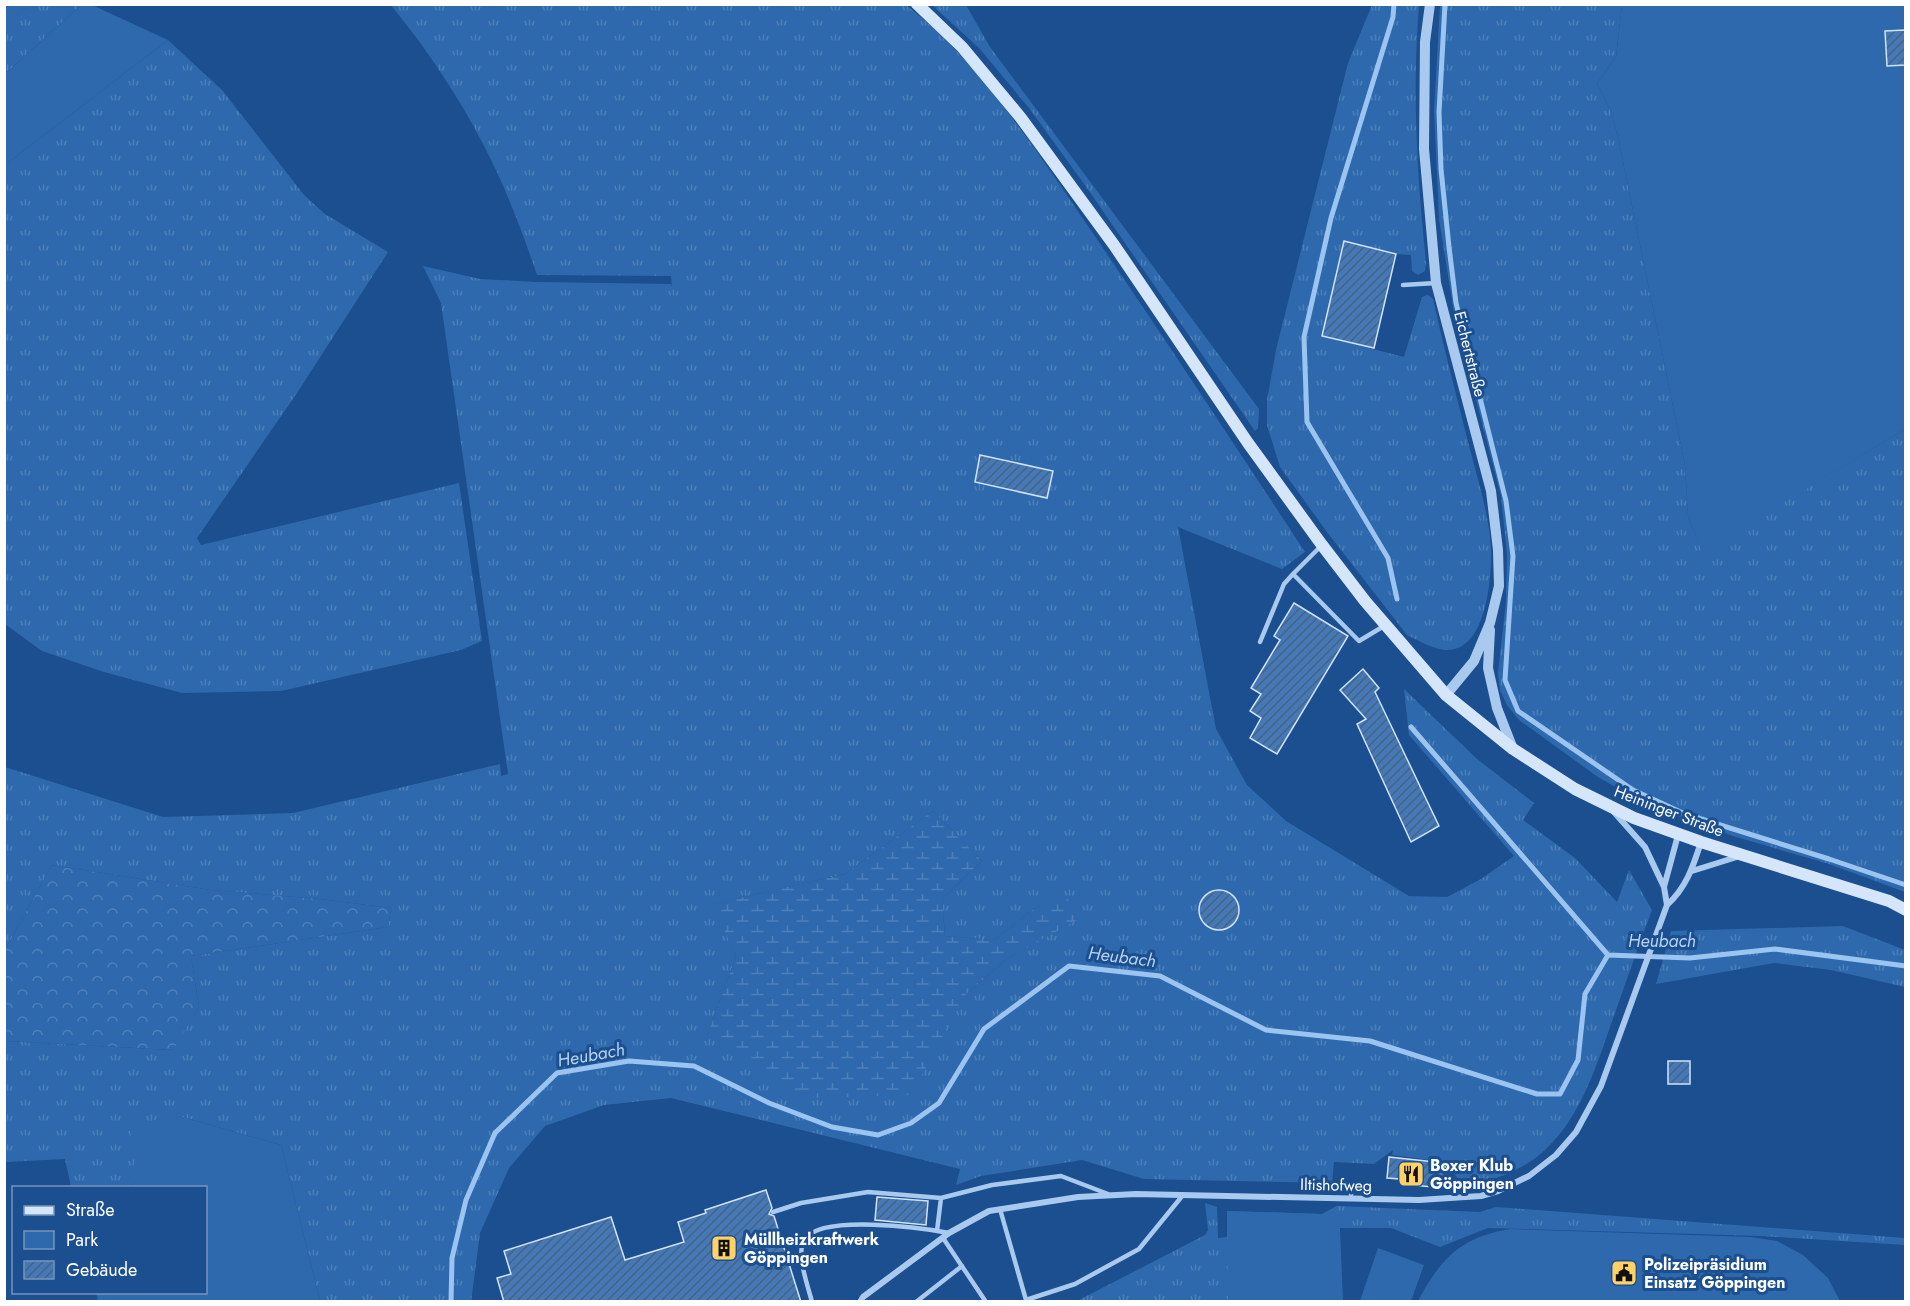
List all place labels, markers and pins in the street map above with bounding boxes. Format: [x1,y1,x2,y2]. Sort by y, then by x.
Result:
place label: Boxer Klub Göppingen [1430,1154,1514,1195]
restaurant icon: Boxer Klub Göppingen [1396,1159,1426,1189]
place label: Müllheizkraftwerk Göppingen [744,1228,880,1269]
building icon: Müllheizkraftwerk Göppingen [709,1233,739,1263]
place label: Polizeipräsidium Einsatz Göppingen [1644,1253,1785,1294]
public building icon: Polizeipräsidium Einsatz Göppingen [1609,1258,1639,1288]

